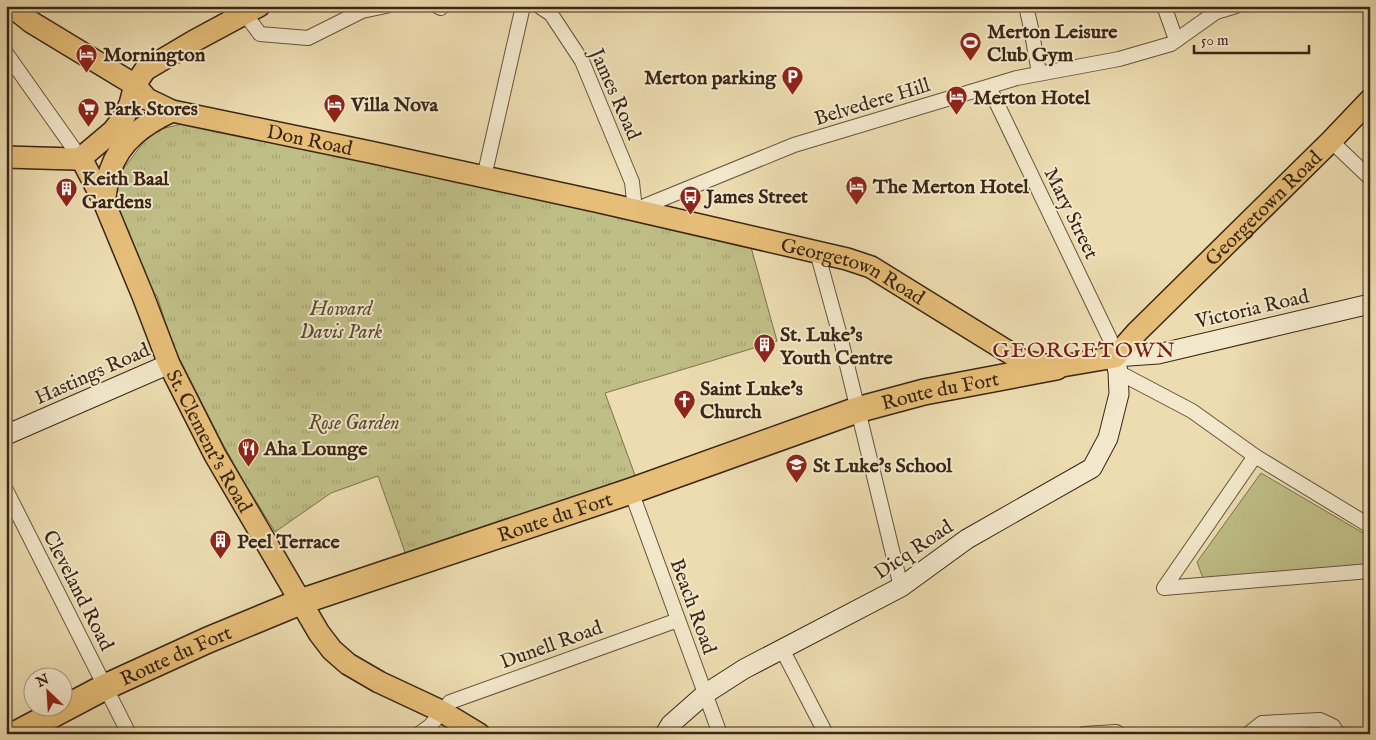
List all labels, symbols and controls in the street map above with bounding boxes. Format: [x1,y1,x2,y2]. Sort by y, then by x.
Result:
place label: Merton Leisure Club Gym [987,20,1118,68]
scale bar [1194,22,1308,54]
sports icon: Merton Leisure Club Gym [959,30,983,61]
text: 50 m [1201,31,1229,50]
hotel icon: Mornington [75,42,99,73]
place label: Mornington [103,43,206,68]
street label: James Road [583,43,646,145]
parking icon: Merton parking [780,65,804,96]
place label: Merton parking [644,66,777,91]
street label: Belvedere Hill [811,73,934,132]
hotel icon: Merton Hotel [945,85,969,116]
place label: Merton Hotel [973,86,1090,111]
hotel icon: Villa Nova [323,92,347,123]
place label: Villa Nova [350,93,439,118]
supermarket icon: Park Stores [76,96,100,127]
place label: Park Stores [104,97,198,122]
street label: Don Road [264,120,355,162]
street label: Georgetown Road [1200,146,1328,272]
street label: Mary Street [1038,164,1104,264]
place label: Keith Baal Gardens [82,167,169,215]
hotel icon: The Merton Hotel [845,174,869,205]
place label: The Merton Hotel [872,175,1029,200]
building icon: Keith Baal Gardens [54,177,78,208]
bus stop icon: James Street [678,184,702,215]
place label: James Street [703,185,808,210]
street label: Georgetown Road [778,233,929,311]
street label: Victoria Road [1192,284,1312,335]
park label: Howard Davis Park [300,297,382,345]
place label: St. Luke's Youth Centre [780,323,894,371]
building icon: St. Luke's Youth Centre [752,333,776,364]
district label: GEORGETOWN [992,337,1176,365]
street label: Hastings Road [31,338,154,411]
street label: St. Clement's Road [160,366,257,518]
street label: Route du Fort [879,367,1001,417]
place label: Saint Luke's Church [700,377,803,425]
church icon: Saint Luke's Church [672,388,696,419]
park label: Rose Garden [308,411,400,436]
restaurant icon: Aha Lounge [236,436,260,467]
place label: Aha Lounge [263,437,368,462]
school or university icon: St Luke's School [785,453,809,484]
place label: St Luke's School [813,454,952,479]
street label: Route du Fort [494,487,616,549]
street label: Dicq Road [870,515,958,586]
street label: Cleveland Road [37,526,119,655]
building icon: Peel Terrace [209,529,233,560]
place label: Peel Terrace [237,530,340,555]
street label: Beach Road [664,555,722,658]
street label: Dunell Road [497,615,606,675]
street label: Route du Fort [116,621,236,692]
north arrow [22,668,72,718]
text: N [33,670,52,692]

